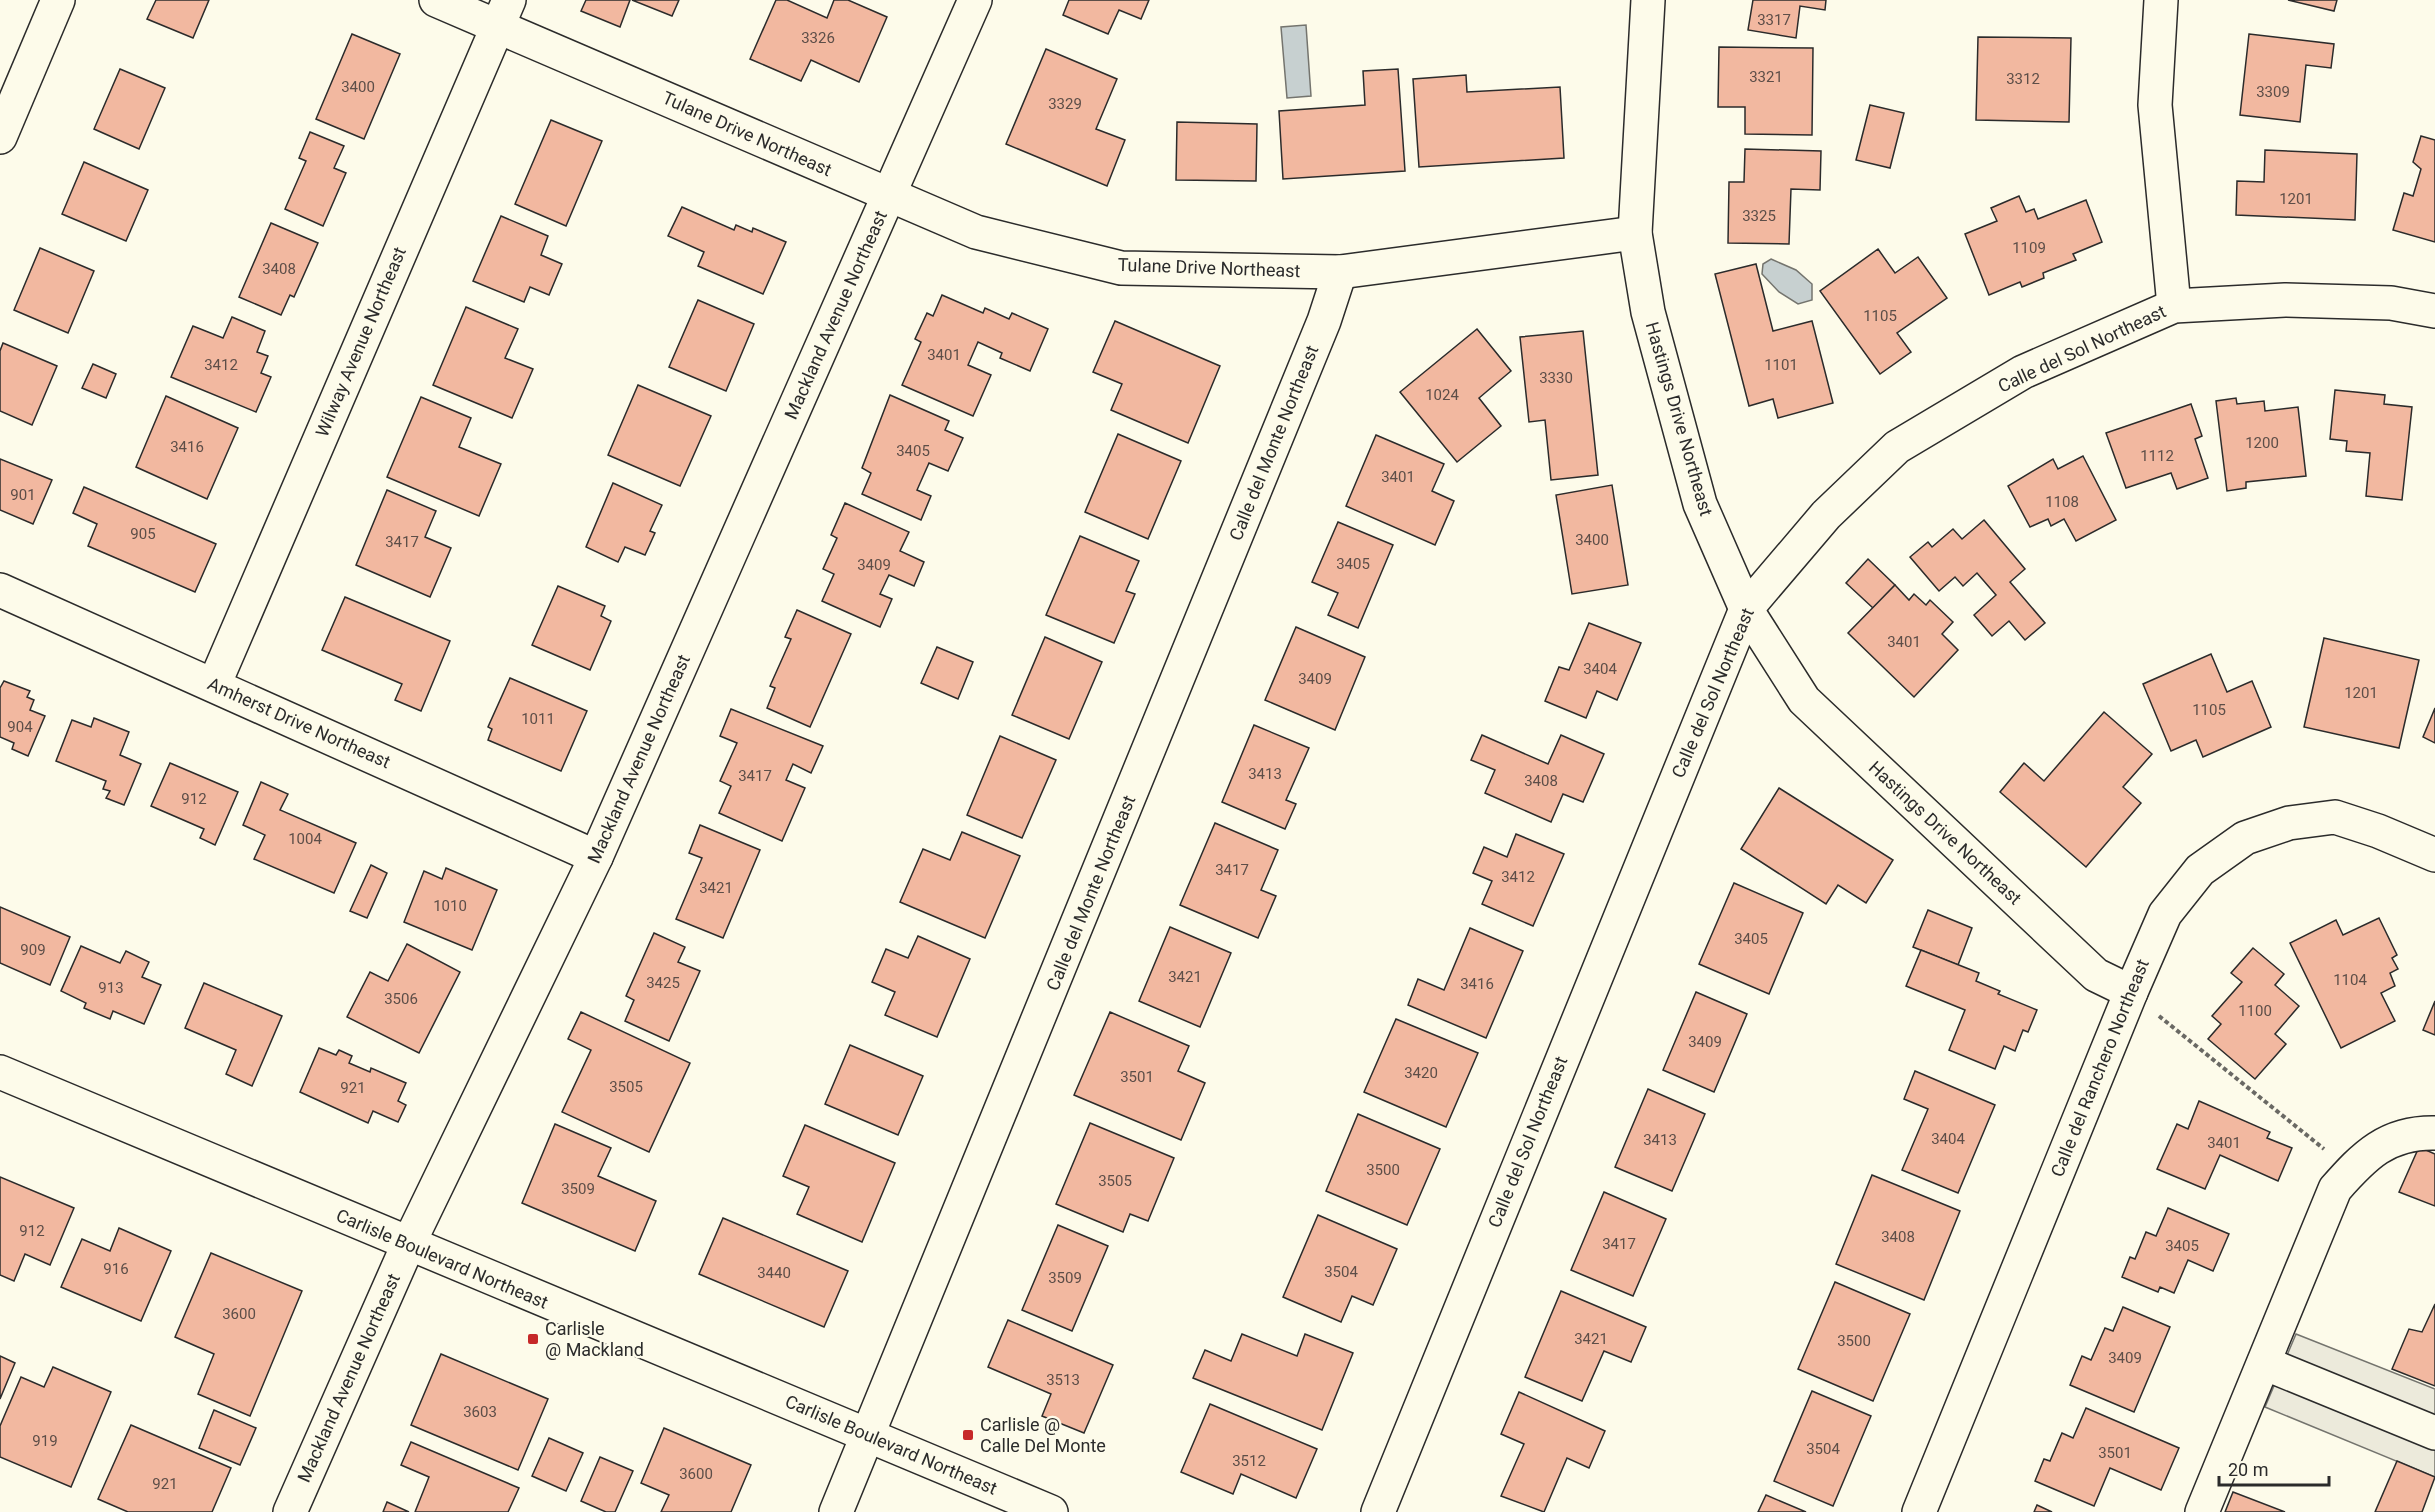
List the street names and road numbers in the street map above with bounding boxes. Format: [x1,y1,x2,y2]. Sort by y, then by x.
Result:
street label: Tulane Drive Northeast [659,87,835,180]
street label: Mackland Avenue Northeast [780,207,891,422]
street label: Wilway Avenue Northeast [311,244,410,440]
street label: Tulane Drive Northeast [1117,254,1301,281]
street label: Calle del Sol Northeast [1995,300,2169,397]
street label: Hastings Drive Northeast [1642,319,1717,518]
street label: Calle del Monte Northeast [1225,342,1322,543]
street label: Calle del Sol Northeast [1667,605,1758,781]
street label: Mackland Avenue Northeast [583,651,694,866]
street label: Amherst Drive Northeast [205,673,394,772]
street label: Hastings Drive Northeast [1865,756,2026,909]
street label: Calle del Monte Northeast [1042,792,1139,993]
street label: Calle del Ranchero Northeast [2046,956,2153,1180]
street label: Calle del Sol Northeast [1484,1053,1572,1230]
street label: Carlisle Boulevard Northeast [333,1204,551,1313]
street label: Mackland Avenue Northeast [293,1270,404,1485]
street label: Carlisle Boulevard Northeast [782,1390,1000,1499]

